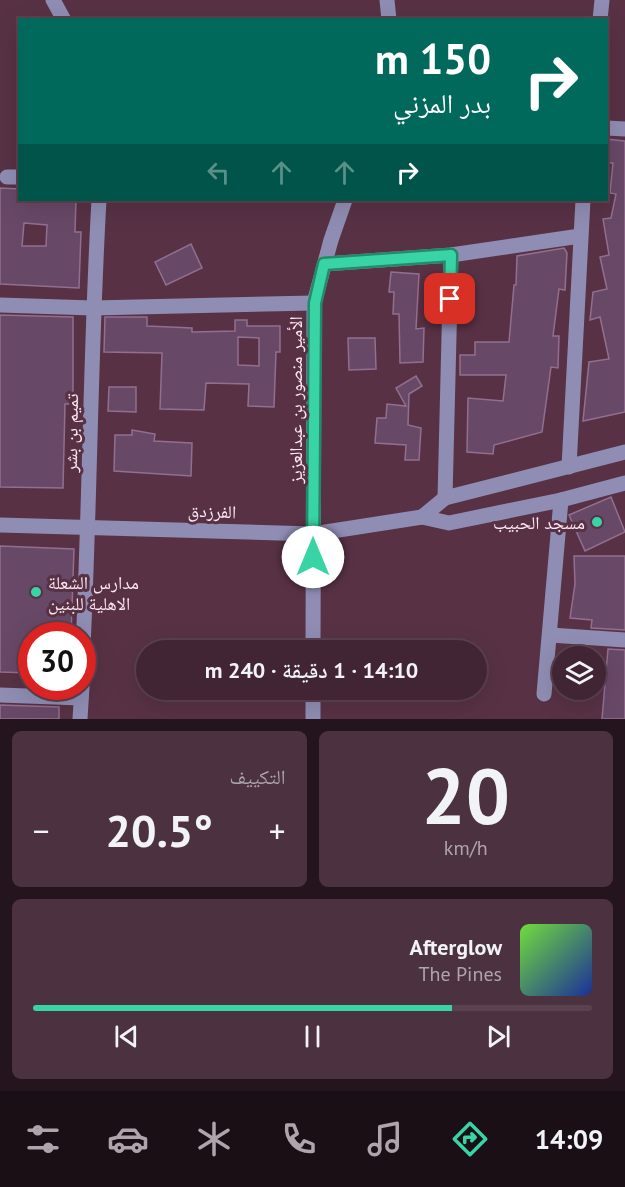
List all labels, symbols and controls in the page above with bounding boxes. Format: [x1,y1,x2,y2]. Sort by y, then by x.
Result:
text: 150 m [375,31,491,86]
icon: right [512,42,590,120]
text: بدر المزني [393,86,491,120]
icon: left [202,156,235,189]
icon: ahead [265,156,298,189]
icon: ahead [328,156,361,189]
icon: right [391,156,424,189]
pin [424,273,475,324]
icon: arrive [433,282,466,315]
street label: الأمير منصور بن عبدالعزيز [284,316,307,485]
street label: تميم بن بشر [59,393,84,474]
street label: الفرزدق [187,499,237,523]
place label: مسجد الحبيب [493,511,585,534]
marker: مسجد الحبيب [590,515,604,529]
position arrow [281,525,345,589]
place label: مدارس الشعلة الاهلية للبنين [48,571,139,615]
marker: مدارس الشعلة الاهلية للبنين [29,585,43,599]
speed limit sign: 30 [18,622,96,700]
map controls [552,646,606,700]
button: layers [552,646,606,700]
text: 14:10 · 1 دقيقة · 240 m [205,656,418,684]
text: 20 [422,745,510,846]
text: التكييف [229,764,286,790]
text: 20.5° [106,801,213,859]
text: − [33,809,50,852]
text: + [269,809,286,852]
text: km/h [444,835,488,861]
text: Afterglow [410,933,502,961]
text: The Pines [418,961,502,987]
icon: previous [110,1020,143,1053]
icon: pause [296,1020,329,1053]
icon: next [482,1020,515,1053]
icon: filters [22,1118,64,1160]
icon: car [107,1118,149,1160]
icon: climate [193,1118,235,1160]
icon: phone [278,1118,320,1160]
icon: music [364,1118,406,1160]
icon: directions [449,1118,491,1160]
text: 14:09 [535,1122,603,1156]

